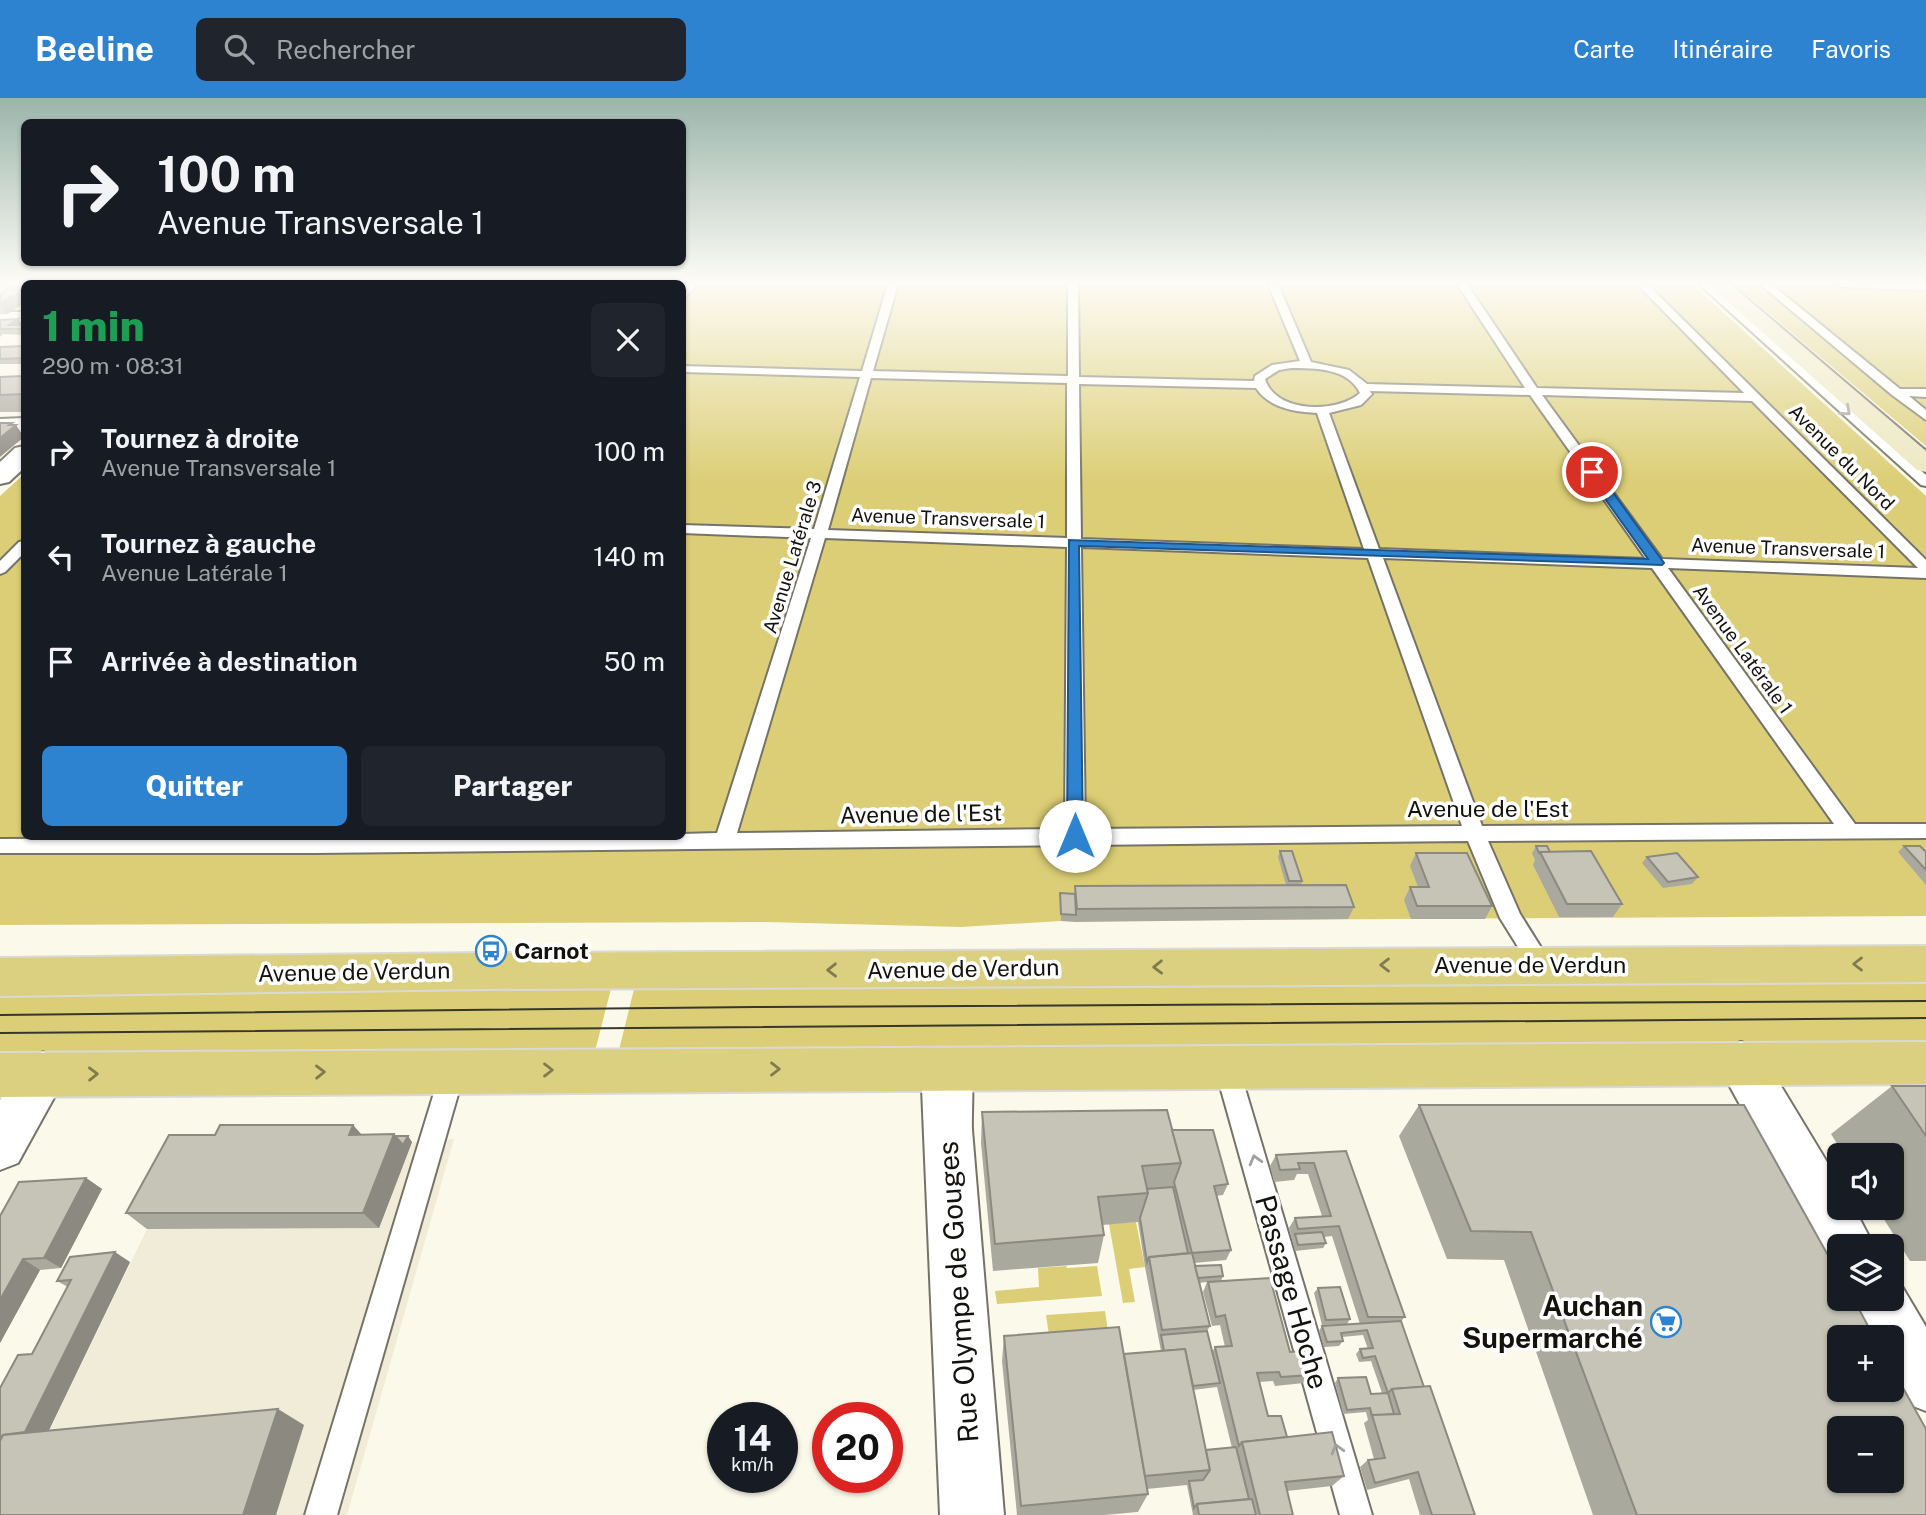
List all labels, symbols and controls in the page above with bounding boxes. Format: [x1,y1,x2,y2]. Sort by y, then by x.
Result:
search box [196,18,686,81]
text: Beeline [35,30,154,68]
icon: search [220,30,258,68]
text: Rechercher [276,34,415,65]
text: Carte [1573,35,1635,63]
text: Itinéraire [1673,35,1773,63]
text: Favoris [1811,35,1891,63]
text: 100 m [157,145,296,203]
icon: right [42,147,133,238]
text: Avenue Transversale 1 [157,204,484,241]
text: 1 min [42,301,145,350]
button: close [591,303,665,377]
text: 290 m · 08:31 [42,352,184,379]
street label: Avenue du Nord [1785,400,1899,514]
one-way arrow [1838,403,1851,415]
text: Tournez à droite [101,423,299,454]
icon: right [42,433,80,471]
text: 100 m [594,436,665,467]
pin [1562,442,1622,502]
icon: arrive [1573,453,1611,491]
text: Avenue Transversale 1 [101,454,336,481]
street label: Avenue Latérale 3 [758,478,826,636]
street label: Avenue Transversale 1 [850,504,1046,532]
text: Tournez à gauche [101,528,316,559]
street label: Avenue Transversale 1 [1690,534,1886,562]
icon: left [42,538,80,576]
text: 140 m [593,541,665,572]
text: Avenue Latérale 1 [101,559,288,586]
street label: Avenue Latérale 1 [1689,580,1797,718]
icon: arrive [42,643,80,681]
text: Arrivée à destination [101,646,358,677]
text: 50 m [604,646,665,677]
button: Quitter [42,746,347,826]
button: Partager [361,746,665,826]
street label: Avenue de l'Est [1407,795,1569,822]
street label: Avenue de l'Est [840,799,1002,828]
position arrow [1038,799,1112,873]
bus stop icon: Carnot [474,934,508,968]
place label: Carnot [514,937,589,964]
street label: Avenue de Verdun [1434,951,1626,978]
street label: Avenue de Verdun [866,953,1059,984]
street label: Avenue de Verdun [257,956,450,987]
one-way arrow [1852,956,1863,972]
one-way arrow [1380,957,1390,973]
one-way arrow [1152,959,1163,974]
one-way arrow [827,962,837,978]
one-way arrow [770,1061,781,1077]
one-way arrow [543,1062,553,1078]
one-way arrow [315,1064,326,1080]
one-way arrow [88,1066,98,1082]
street label: Rue Olympe de Gouges [930,1140,985,1444]
map controls [1827,1143,1904,1493]
button: sound [1827,1143,1904,1220]
one-way arrow [1248,1154,1263,1166]
street label: Passage Hoche [1249,1191,1336,1393]
button: layers [1827,1234,1904,1311]
place label: Auchan Supermarché [1462,1289,1643,1354]
supermarket icon: Auchan Supermarché [1649,1305,1683,1339]
button: + [1827,1325,1904,1402]
speed limit sign: 20 [812,1402,903,1493]
button: − [1827,1416,1904,1493]
text: 14 [734,1418,771,1459]
one-way arrow [1331,1444,1345,1456]
text: km/h [731,1454,774,1475]

